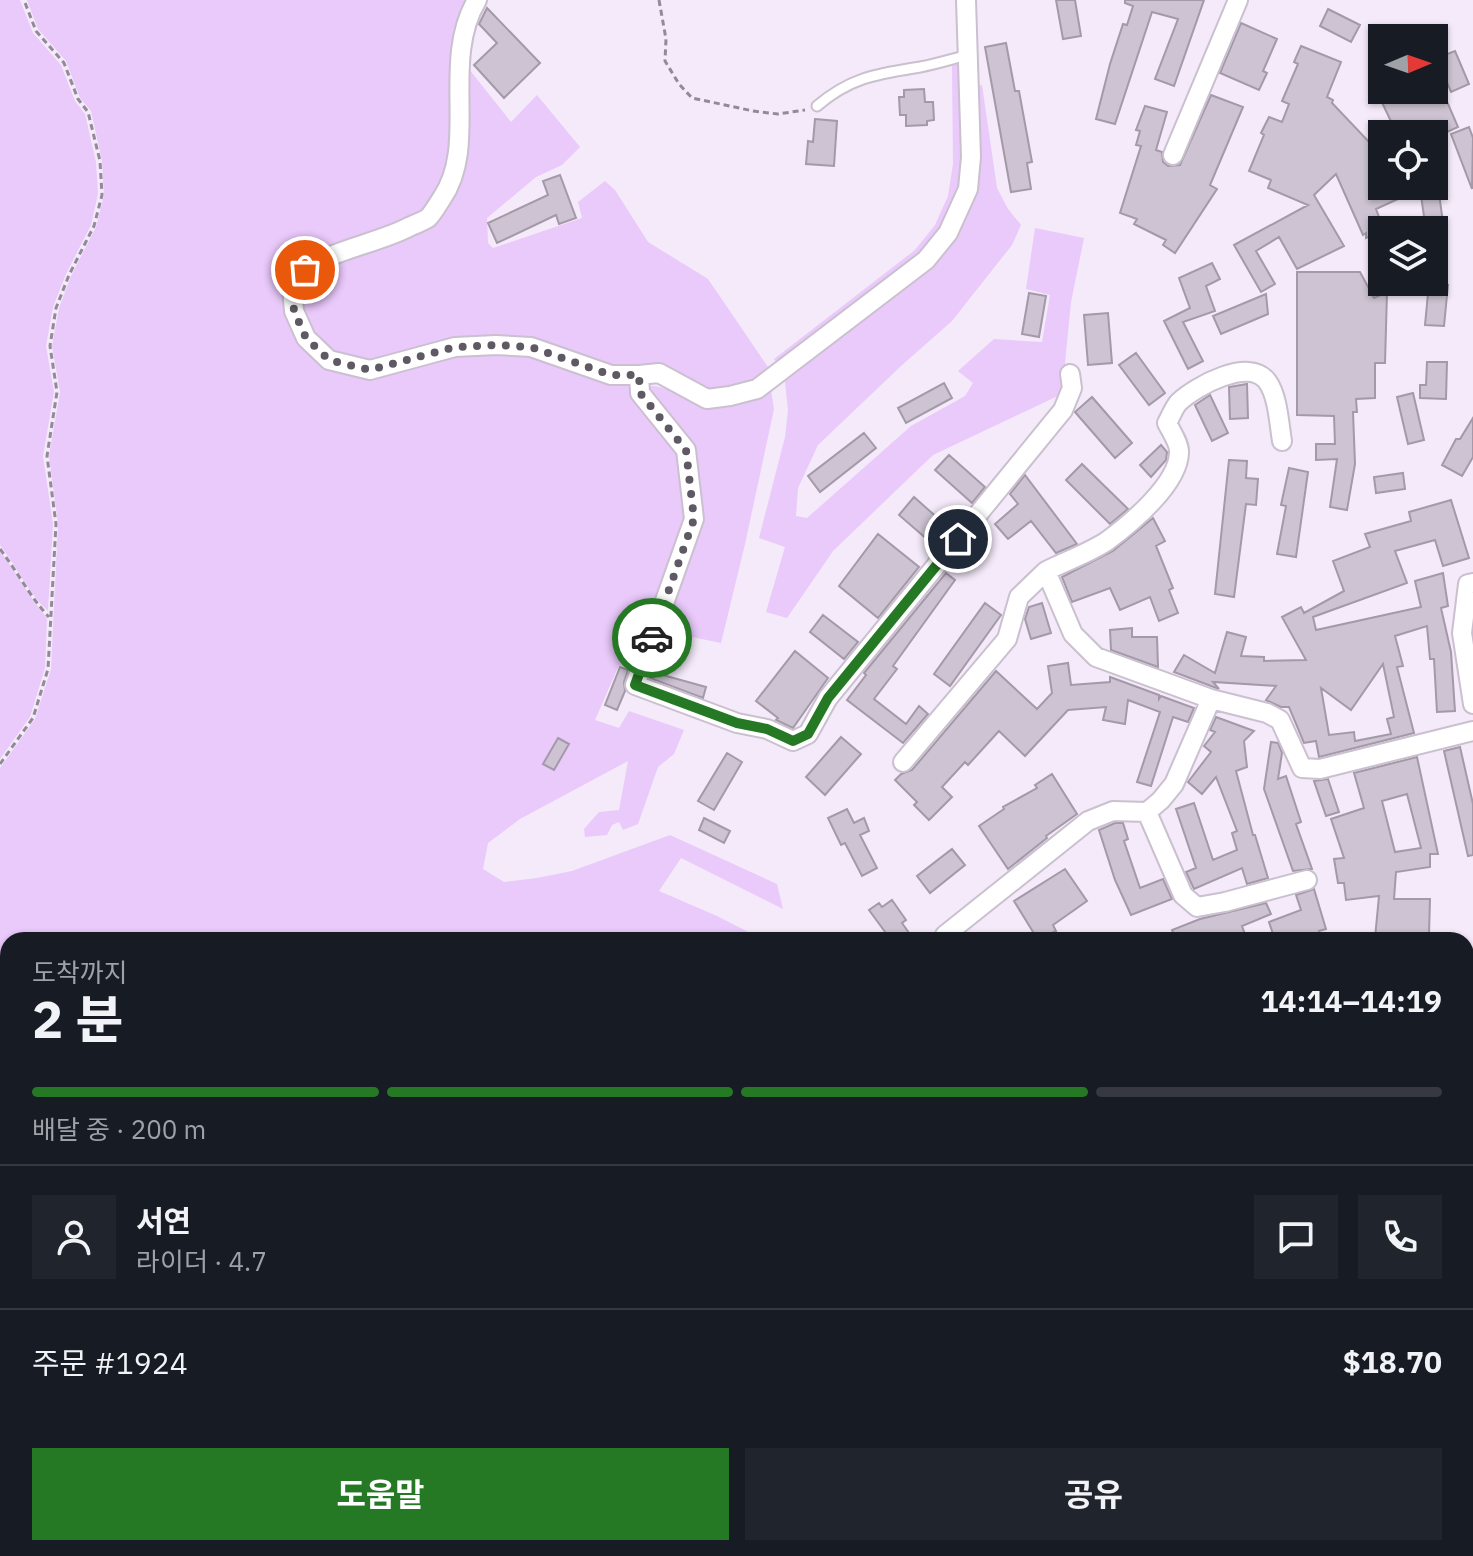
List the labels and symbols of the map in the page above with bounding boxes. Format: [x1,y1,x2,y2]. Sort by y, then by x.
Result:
north arrow [1368,24,1448,104]
pin [271,236,339,304]
pin [924,505,992,573]
courier [612,598,692,678]

